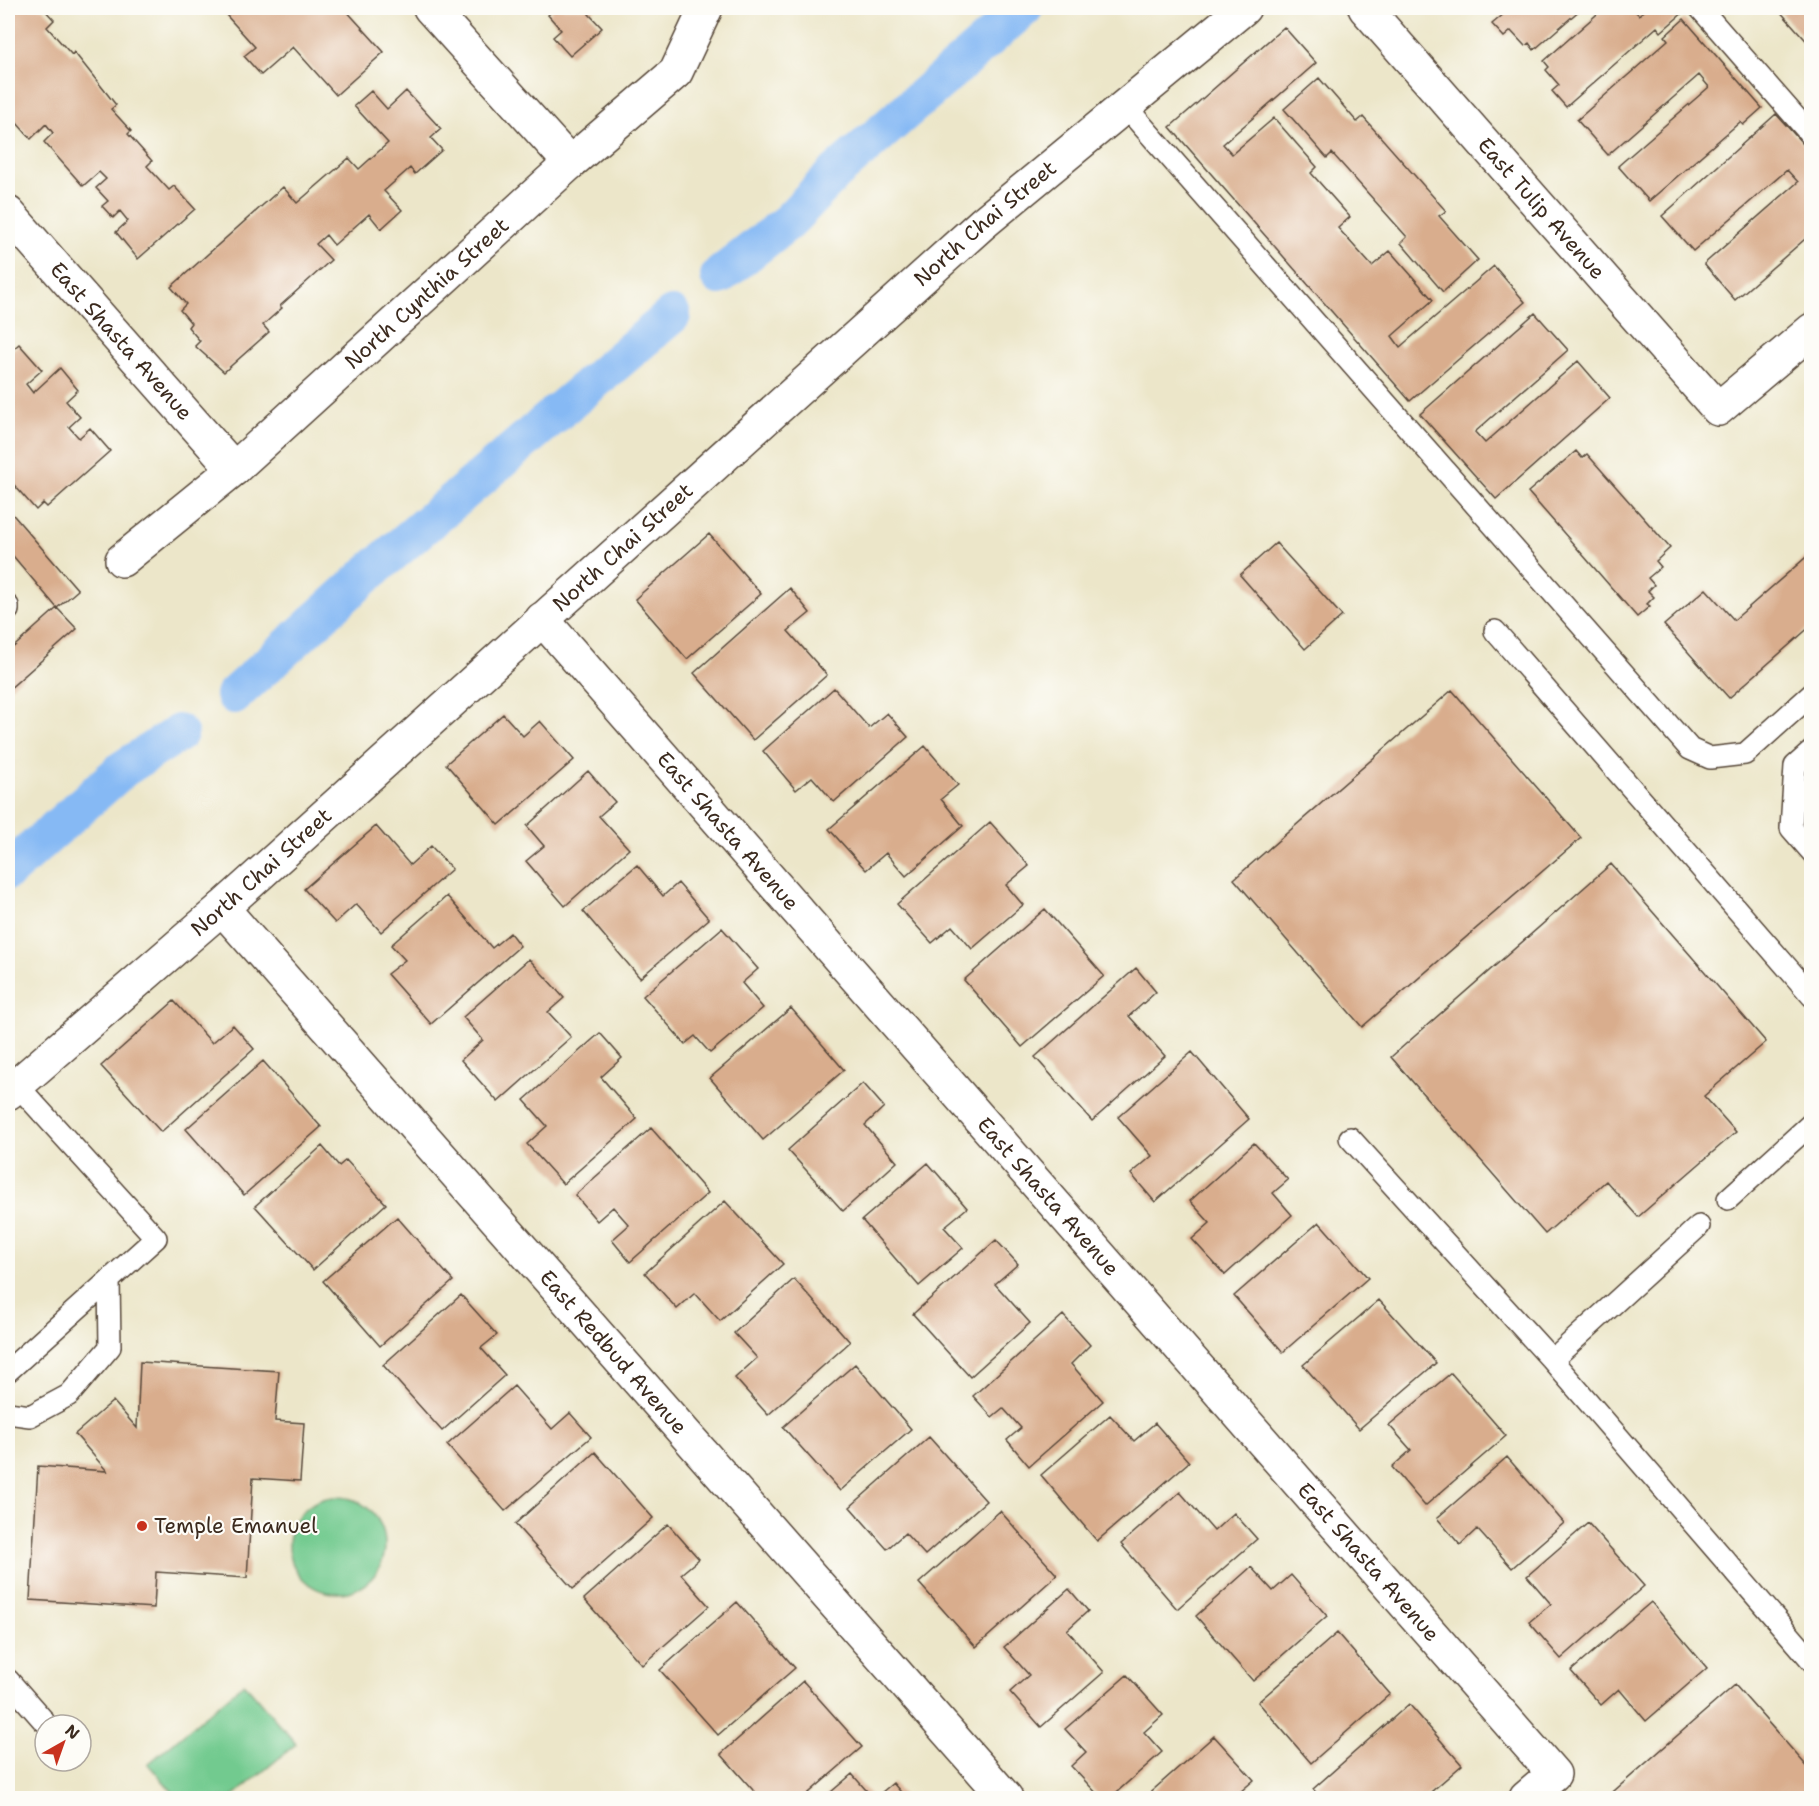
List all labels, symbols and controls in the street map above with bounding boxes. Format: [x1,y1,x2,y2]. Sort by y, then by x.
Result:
street label: East Tulip Avenue [1471,132,1611,285]
street label: North Chai Street [908,154,1062,293]
street label: North Cynthia Street [339,211,515,376]
street label: East Shasta Avenue [44,256,199,426]
street label: North Chai Street [546,477,699,618]
street label: East Shasta Avenue [651,746,805,917]
street label: North Chai Street [185,802,338,943]
street label: East Shasta Avenue [971,1111,1125,1282]
street label: East Redbud Avenue [533,1264,693,1440]
street label: East Shasta Avenue [1291,1477,1446,1648]
place label: Temple Emanuel [154,1512,318,1540]
marker: Temple Emanuel [135,1519,149,1533]
north arrow [33,1713,93,1773]
text: N [61,1720,84,1744]

